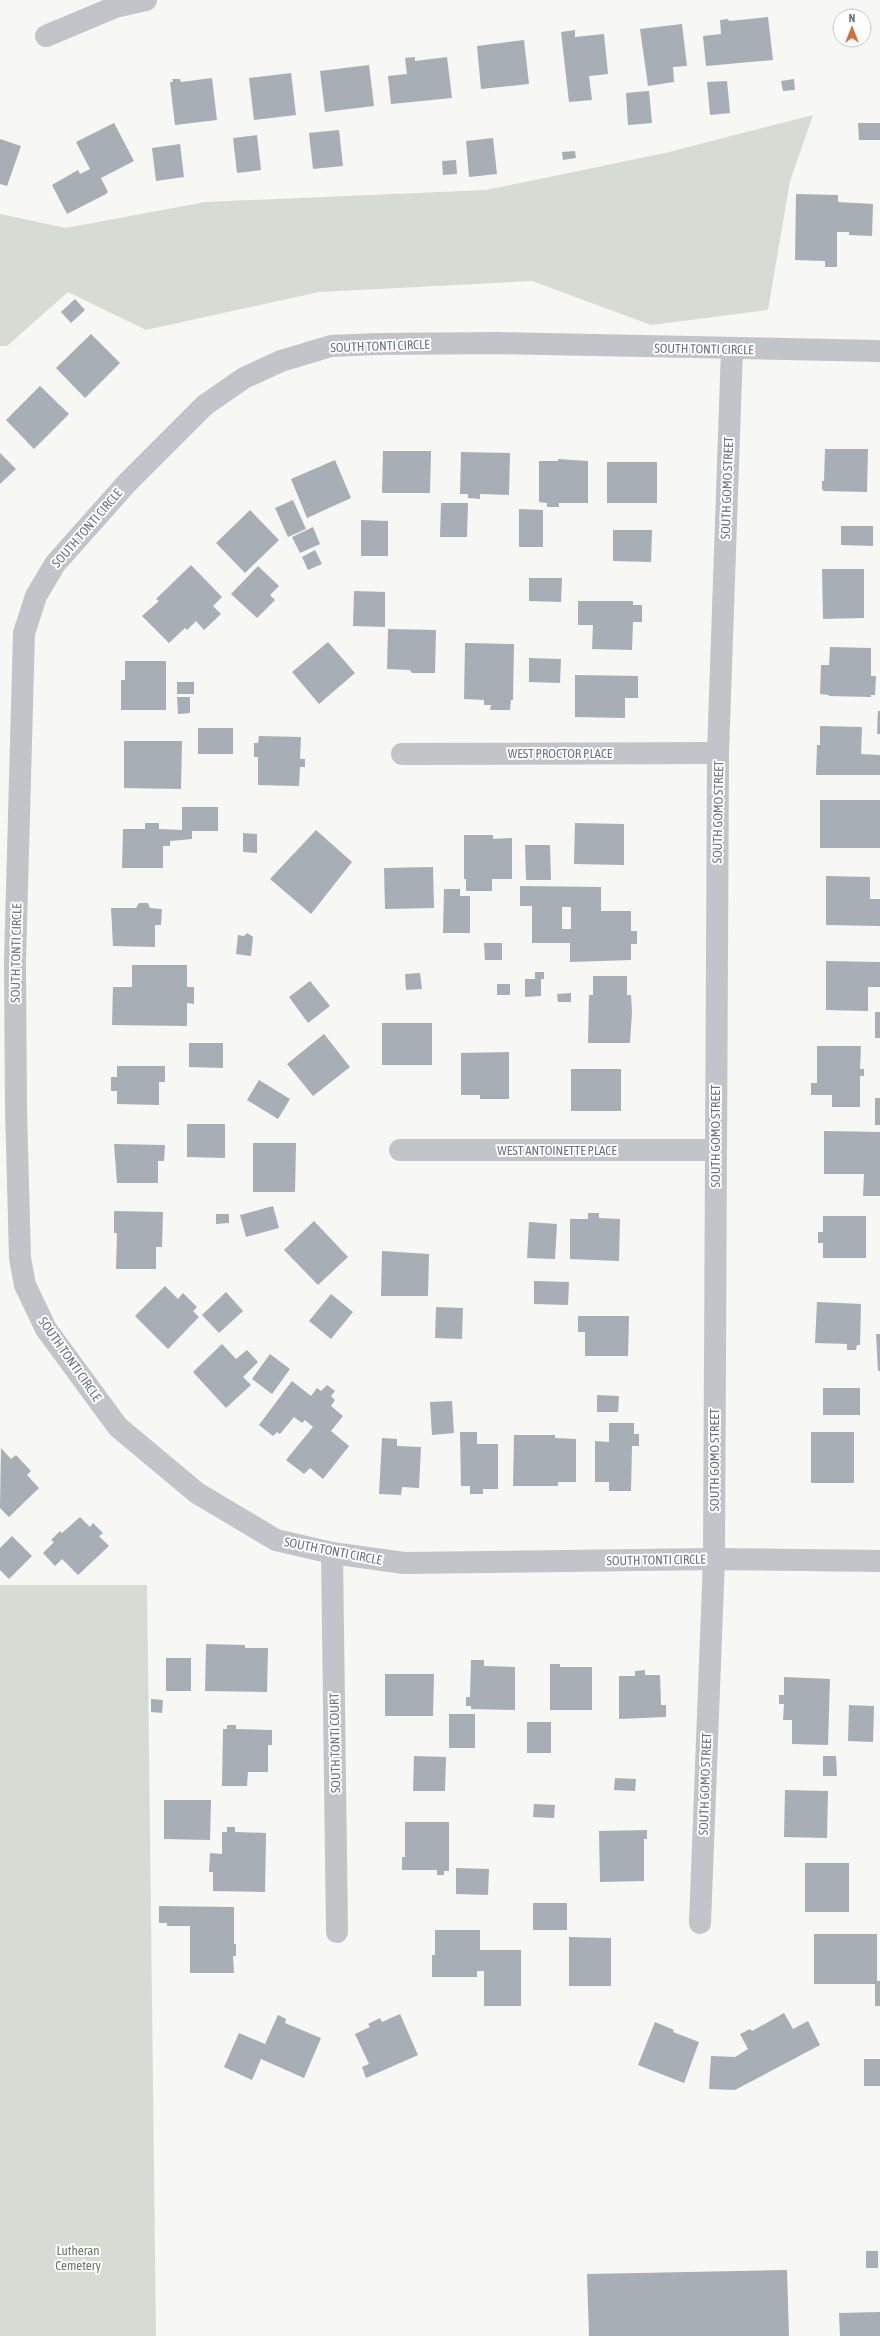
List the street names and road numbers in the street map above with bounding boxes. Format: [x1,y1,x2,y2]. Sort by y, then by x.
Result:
street label: SOUTH TONTI CIRCLE [330,337,430,355]
street label: SOUTH TONTI CIRCLE [654,341,754,357]
street label: SOUTH GOMO STREET [718,436,736,540]
street label: SOUTH TONTI CIRCLE [49,485,126,570]
street label: WEST PROCTOR PLACE [508,746,613,761]
street label: SOUTH GOMO STREET [710,760,726,864]
street label: SOUTH TONTI CIRCLE [8,903,24,1003]
street label: SOUTH GOMO STREET [708,1084,723,1187]
street label: WEST ANTOINETTE PLACE [497,1143,617,1158]
street label: SOUTH TONTI CIRCLE [35,1314,105,1404]
street label: SOUTH GOMO STREET [707,1408,722,1511]
street label: SOUTH TONTI CIRCLE [283,1534,384,1568]
street label: SOUTH TONTI CIRCLE [606,1552,706,1568]
street label: SOUTH TONTI COURT [327,1692,343,1793]
street label: SOUTH GOMO STREET [696,1732,714,1836]

